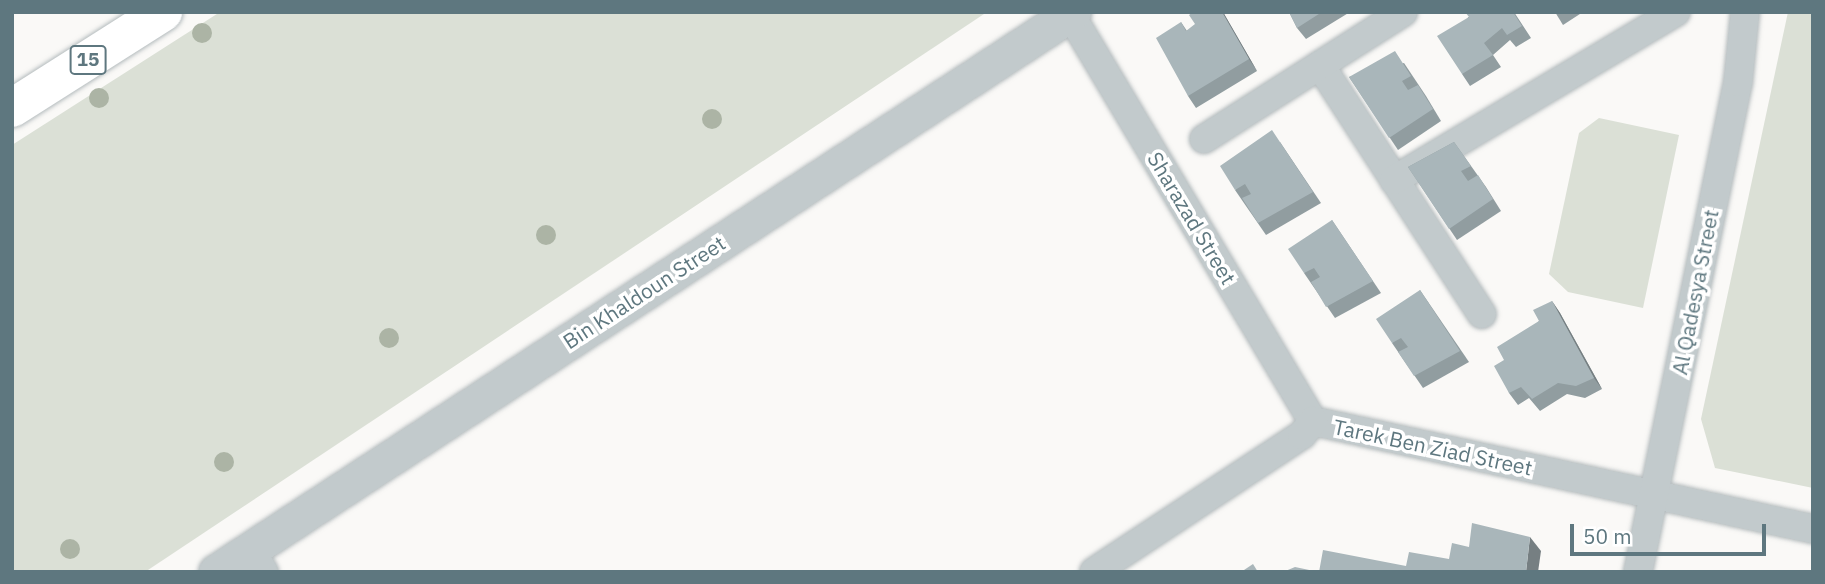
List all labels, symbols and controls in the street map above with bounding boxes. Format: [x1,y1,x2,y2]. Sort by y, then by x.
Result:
road number: 15 [69,44,107,76]
street label: Sharazad Street [1143,147,1241,289]
street label: Al Qadesya Street [1667,207,1723,377]
street label: Bin Khaldoun Street [558,230,730,354]
street label: Tarek Ben Ziad Street [1331,414,1535,480]
scale bar [1573,510,1769,554]
text: 50 m [1583,522,1632,550]

